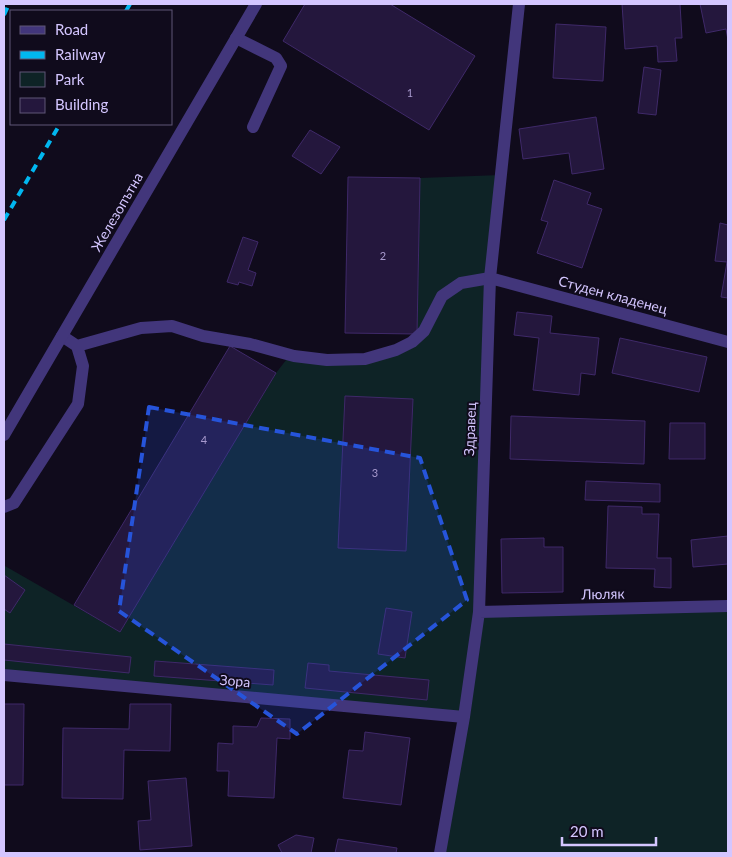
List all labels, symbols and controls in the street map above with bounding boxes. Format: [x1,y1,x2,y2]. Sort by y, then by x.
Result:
legend [10,10,172,125]
text: Road [55,20,88,38]
text: Railway [55,45,106,63]
text: Park [55,70,85,88]
house number: 1 [407,86,413,99]
text: Building [55,95,108,113]
street label: Железопътна [87,169,146,254]
house number: 2 [380,249,386,262]
street label: Студен кладенец [557,272,670,317]
street label: Здравец [460,401,479,456]
house number: 4 [201,433,208,446]
house number: 3 [372,466,378,479]
street label: Люляк [580,585,625,602]
street label: Зора [219,671,251,690]
scale bar [562,814,656,846]
text: 20 m [570,822,604,840]

